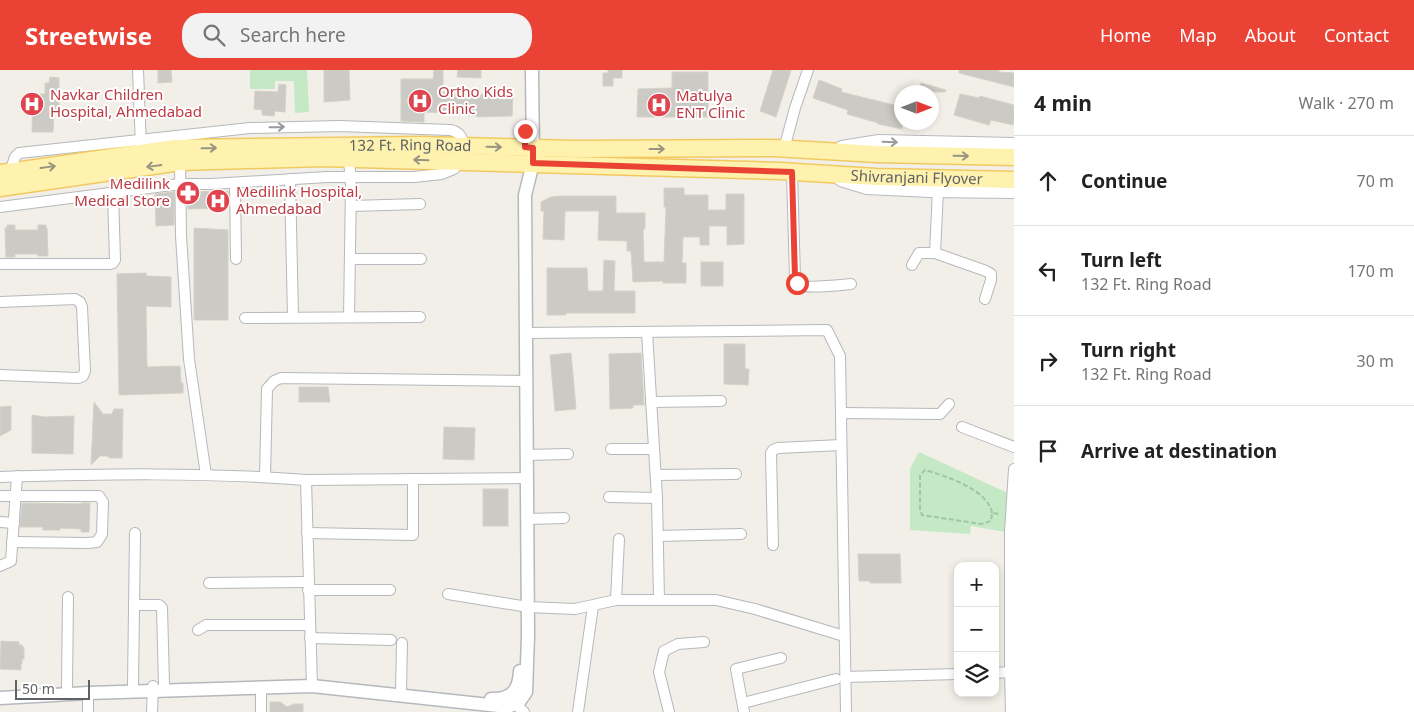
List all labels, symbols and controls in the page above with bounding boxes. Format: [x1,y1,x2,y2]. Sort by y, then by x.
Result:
search box [182,13,532,58]
text: Streetwise [25,19,152,52]
icon: search [200,21,228,49]
text: Search here [240,22,346,48]
text: Home [1100,23,1151,47]
text: Map [1179,23,1217,47]
text: About [1245,23,1296,47]
text: Contact [1324,23,1389,47]
place label: Ortho Kids Clinic [438,81,513,118]
place label: Navkar Children Hospital, Ahmedabad [50,84,202,121]
place label: Matulya ENT Clinic [676,85,746,122]
north arrow [894,85,939,130]
hospital icon: Ortho Kids Clinic [407,88,433,114]
text: 4 min [1034,89,1092,117]
hospital icon: Navkar Children Hospital, Ahmedabad [19,91,45,117]
hospital icon: Matulya ENT Clinic [646,92,672,118]
text: Walk · 270 m [1299,92,1394,114]
route end [514,120,537,143]
one-way arrow [268,122,284,132]
street label: 132 Ft. Ring Road [349,134,472,155]
one-way arrow [882,137,898,147]
one-way arrow [486,142,502,152]
one-way arrow [201,143,217,153]
one-way arrow [648,144,665,154]
one-way arrow [953,151,969,160]
one-way arrow [413,155,430,165]
one-way arrow [40,161,56,171]
one-way arrow [146,161,162,171]
street label: Shivranjani Flyover [850,164,983,188]
icon: ahead [1034,167,1062,195]
text: Continue [1081,168,1167,194]
text: 70 m [1357,170,1394,192]
place label: Medilink Medical Store [74,173,170,210]
pharmacy icon: Medilink Medical Store [175,180,201,206]
place label: Medilink Hospital, Ahmedabad [236,181,362,218]
hospital icon: Medilink Hospital, Ahmedabad [205,188,231,214]
text: Turn left [1081,247,1162,273]
icon: left [1034,257,1062,285]
text: 170 m [1347,260,1394,282]
route start [786,272,809,295]
text: 132 Ft. Ring Road [1081,273,1212,295]
text: Turn right [1081,337,1176,363]
icon: right [1034,347,1062,375]
text: 30 m [1357,350,1394,372]
text: 132 Ft. Ring Road [1081,363,1212,385]
icon: arrive [1034,437,1062,465]
text: Arrive at destination [1081,438,1277,464]
map controls [954,562,999,697]
button: + [954,562,999,607]
button: − [954,607,999,652]
button: layers [954,652,999,697]
scale bar [15,677,90,700]
text: 50 m [22,679,55,698]

